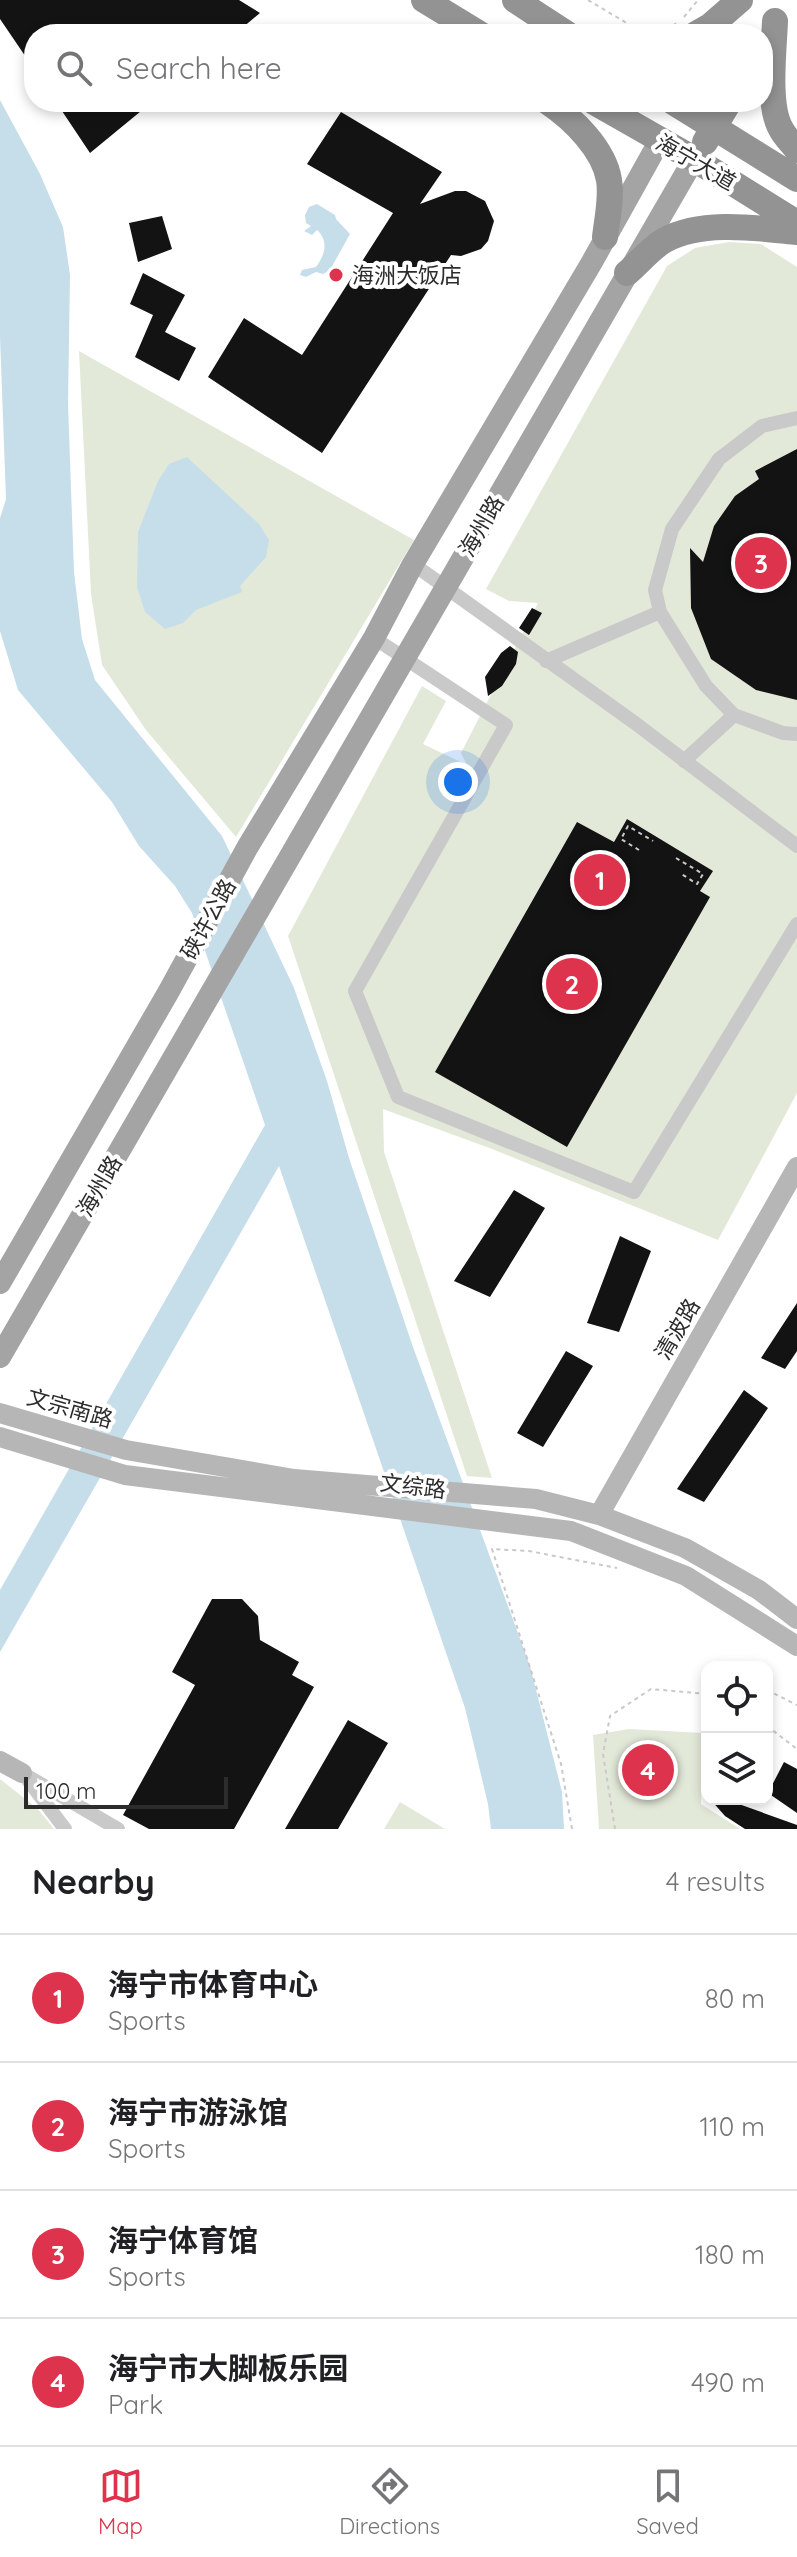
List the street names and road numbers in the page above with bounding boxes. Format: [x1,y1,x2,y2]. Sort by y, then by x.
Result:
street label: 海宁大道 [651,128,741,196]
street label: 海州路 [452,490,510,562]
street label: 硖许公路 [174,874,242,964]
street label: 海州路 [70,1150,128,1222]
street label: 清波路 [648,1293,706,1365]
street label: 文宗南路 [24,1382,116,1434]
street label: 文综路 [379,1468,447,1504]

